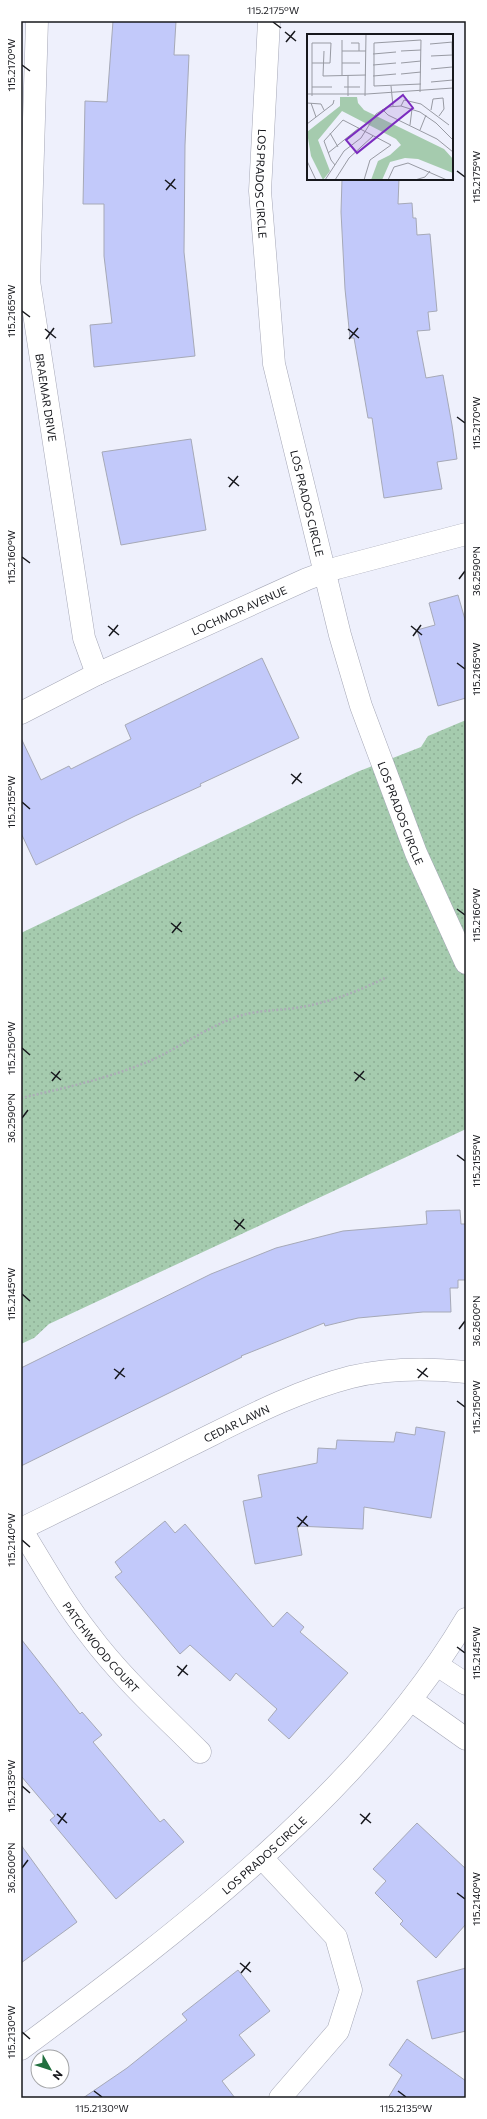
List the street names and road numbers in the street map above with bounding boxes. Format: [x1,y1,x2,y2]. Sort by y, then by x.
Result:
street label: LOS PRADOS CIRCLE [253,129,270,239]
street label: BRAEMAR DRIVE [34,353,60,442]
street label: LOS PRADOS CIRCLE [289,448,327,558]
street label: LOCHMOR AVENUE [189,583,289,637]
street label: LOS PRADOS CIRCLE [376,759,427,867]
street label: CEDAR LAWN [201,1401,271,1444]
street label: PATCHWOOD COURT [61,1599,142,1695]
street label: LOS PRADOS CIRCLE [219,1813,309,1896]

